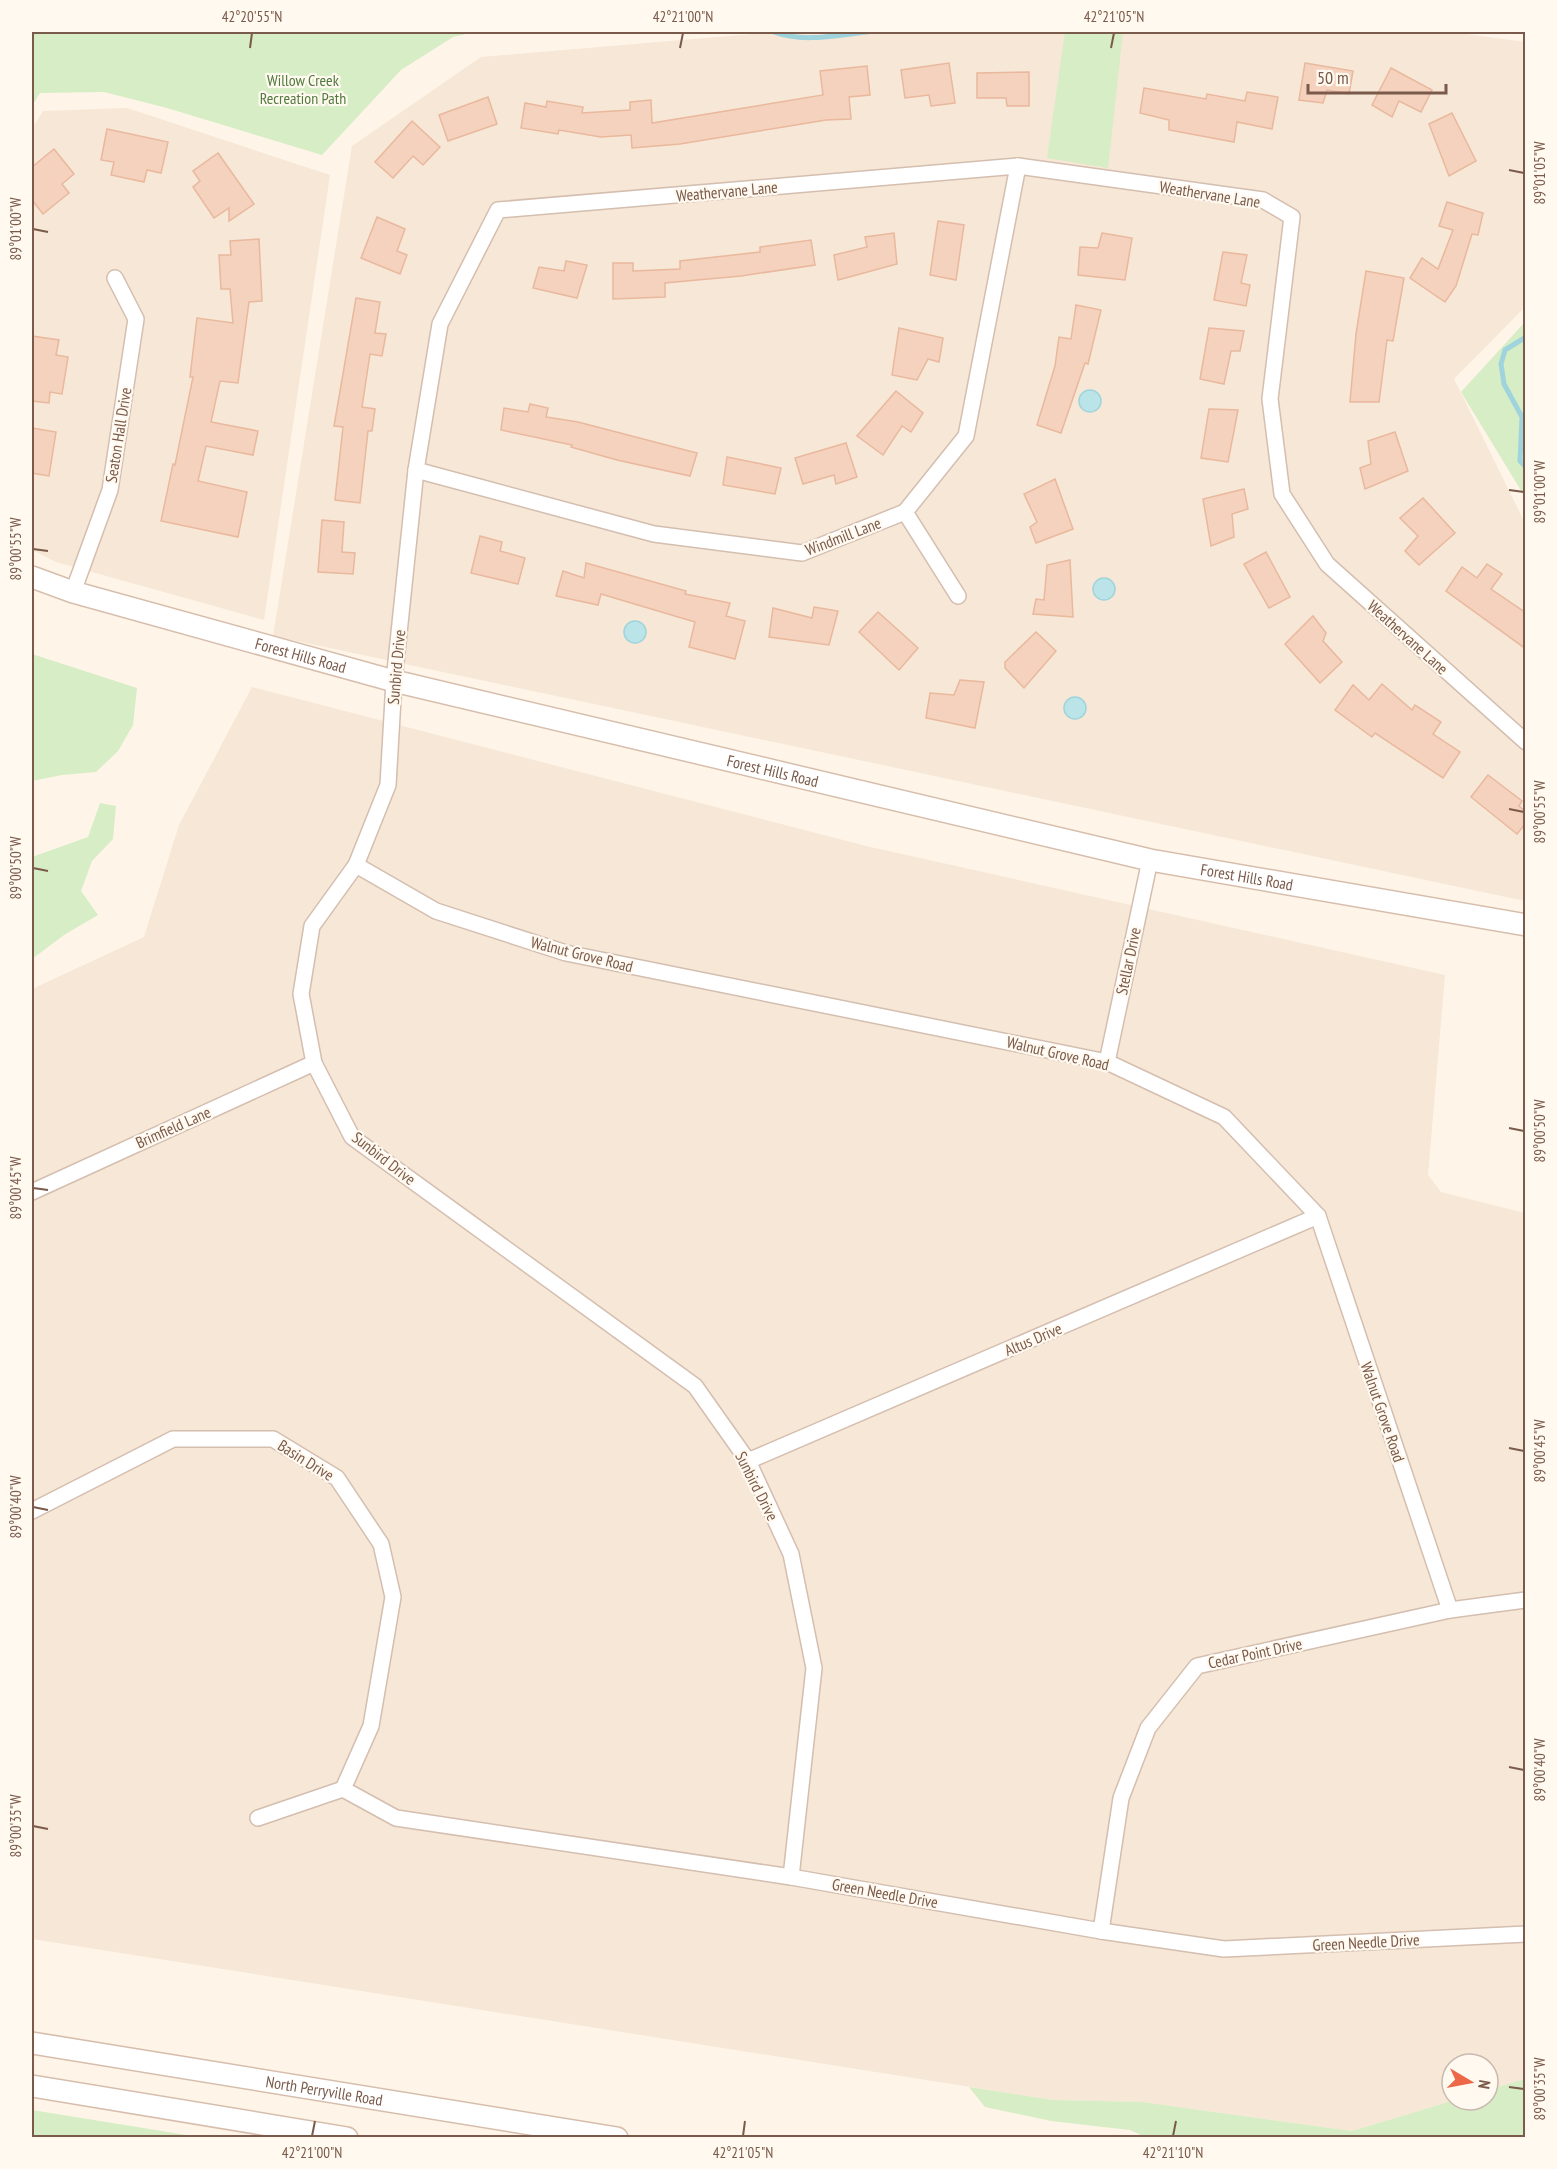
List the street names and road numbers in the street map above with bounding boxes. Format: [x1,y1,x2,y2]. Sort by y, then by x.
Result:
street label: Weathervane Lane [1158,176,1262,212]
street label: Weathervane Lane [675,177,779,205]
street label: Seaton Hall Drive [101,386,135,484]
street label: Windmill Lane [802,512,884,560]
street label: Weathervane Lane [1364,596,1452,678]
street label: Sunbird Drive [383,629,409,705]
street label: Forest Hills Road [253,633,349,677]
street label: Forest Hills Road [725,750,821,791]
street label: Forest Hills Road [1199,859,1295,895]
street label: Stellar Drive [1111,925,1145,997]
street label: Walnut Grove Road [529,932,635,976]
street label: Walnut Grove Road [1005,1031,1111,1075]
street label: Brimfield Lane [132,1102,214,1152]
street label: Sunbird Drive [348,1127,420,1189]
street label: Altus Drive [1001,1318,1065,1360]
street label: Walnut Grove Road [1357,1359,1410,1465]
street label: Basin Drive [274,1435,338,1485]
street label: Sunbird Drive [731,1448,783,1524]
street label: Cedar Point Drive [1206,1633,1304,1673]
street label: Green Needle Drive [830,1874,940,1912]
street label: Green Needle Drive [1312,1929,1420,1955]
street label: North Perryville Road [264,2071,384,2110]

